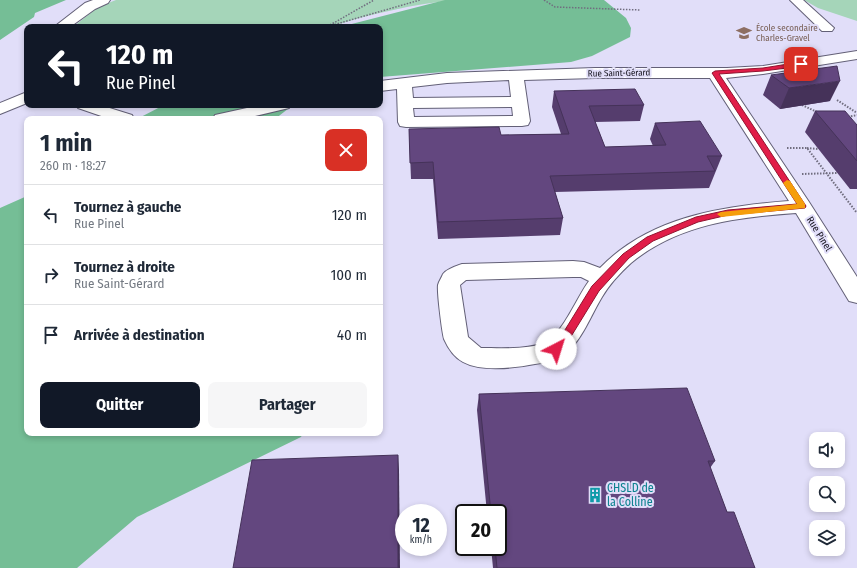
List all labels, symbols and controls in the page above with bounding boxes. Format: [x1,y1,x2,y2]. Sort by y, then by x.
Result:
place label: École secondaire Charles-Gravel [756,22,818,43]
school or university icon: École secondaire Charles-Gravel [735,24,753,42]
text: 120 m [106,38,173,71]
icon: left [40,40,92,92]
pin [784,47,818,81]
icon: arrive [790,53,812,75]
street label: Rue Saint-Gérard [588,67,651,79]
text: Rue Pinel [106,72,175,94]
text: 1 min [40,129,92,157]
button: close [325,129,367,171]
text: 260 m · 18:27 [40,158,106,173]
text: Tournez à gauche [74,198,181,216]
icon: left [40,204,62,226]
text: 120 m [332,206,367,224]
street label: Rue Pinel [804,214,834,254]
text: Rue Pinel [74,216,124,231]
text: Tournez à droite [74,258,175,276]
icon: right [40,264,62,286]
text: 100 m [330,266,367,284]
text: Rue Saint-Gérard [74,276,164,291]
icon: arrive [40,324,62,346]
text: Arrivée à destination [74,326,205,344]
text: 40 m [337,326,367,344]
position arrow [535,328,577,370]
button: Quitter [40,382,200,428]
button: Partager [208,382,367,428]
map controls [809,432,845,556]
button: sound [809,432,845,468]
button: search [809,476,845,512]
place label: CHSLD de la Colline [607,481,654,509]
building icon: CHSLD de la Colline [586,486,604,504]
speed limit sign: 20 [455,504,507,556]
text: 12 [412,513,430,537]
button: layers [809,520,845,556]
text: km/h [410,534,432,546]

